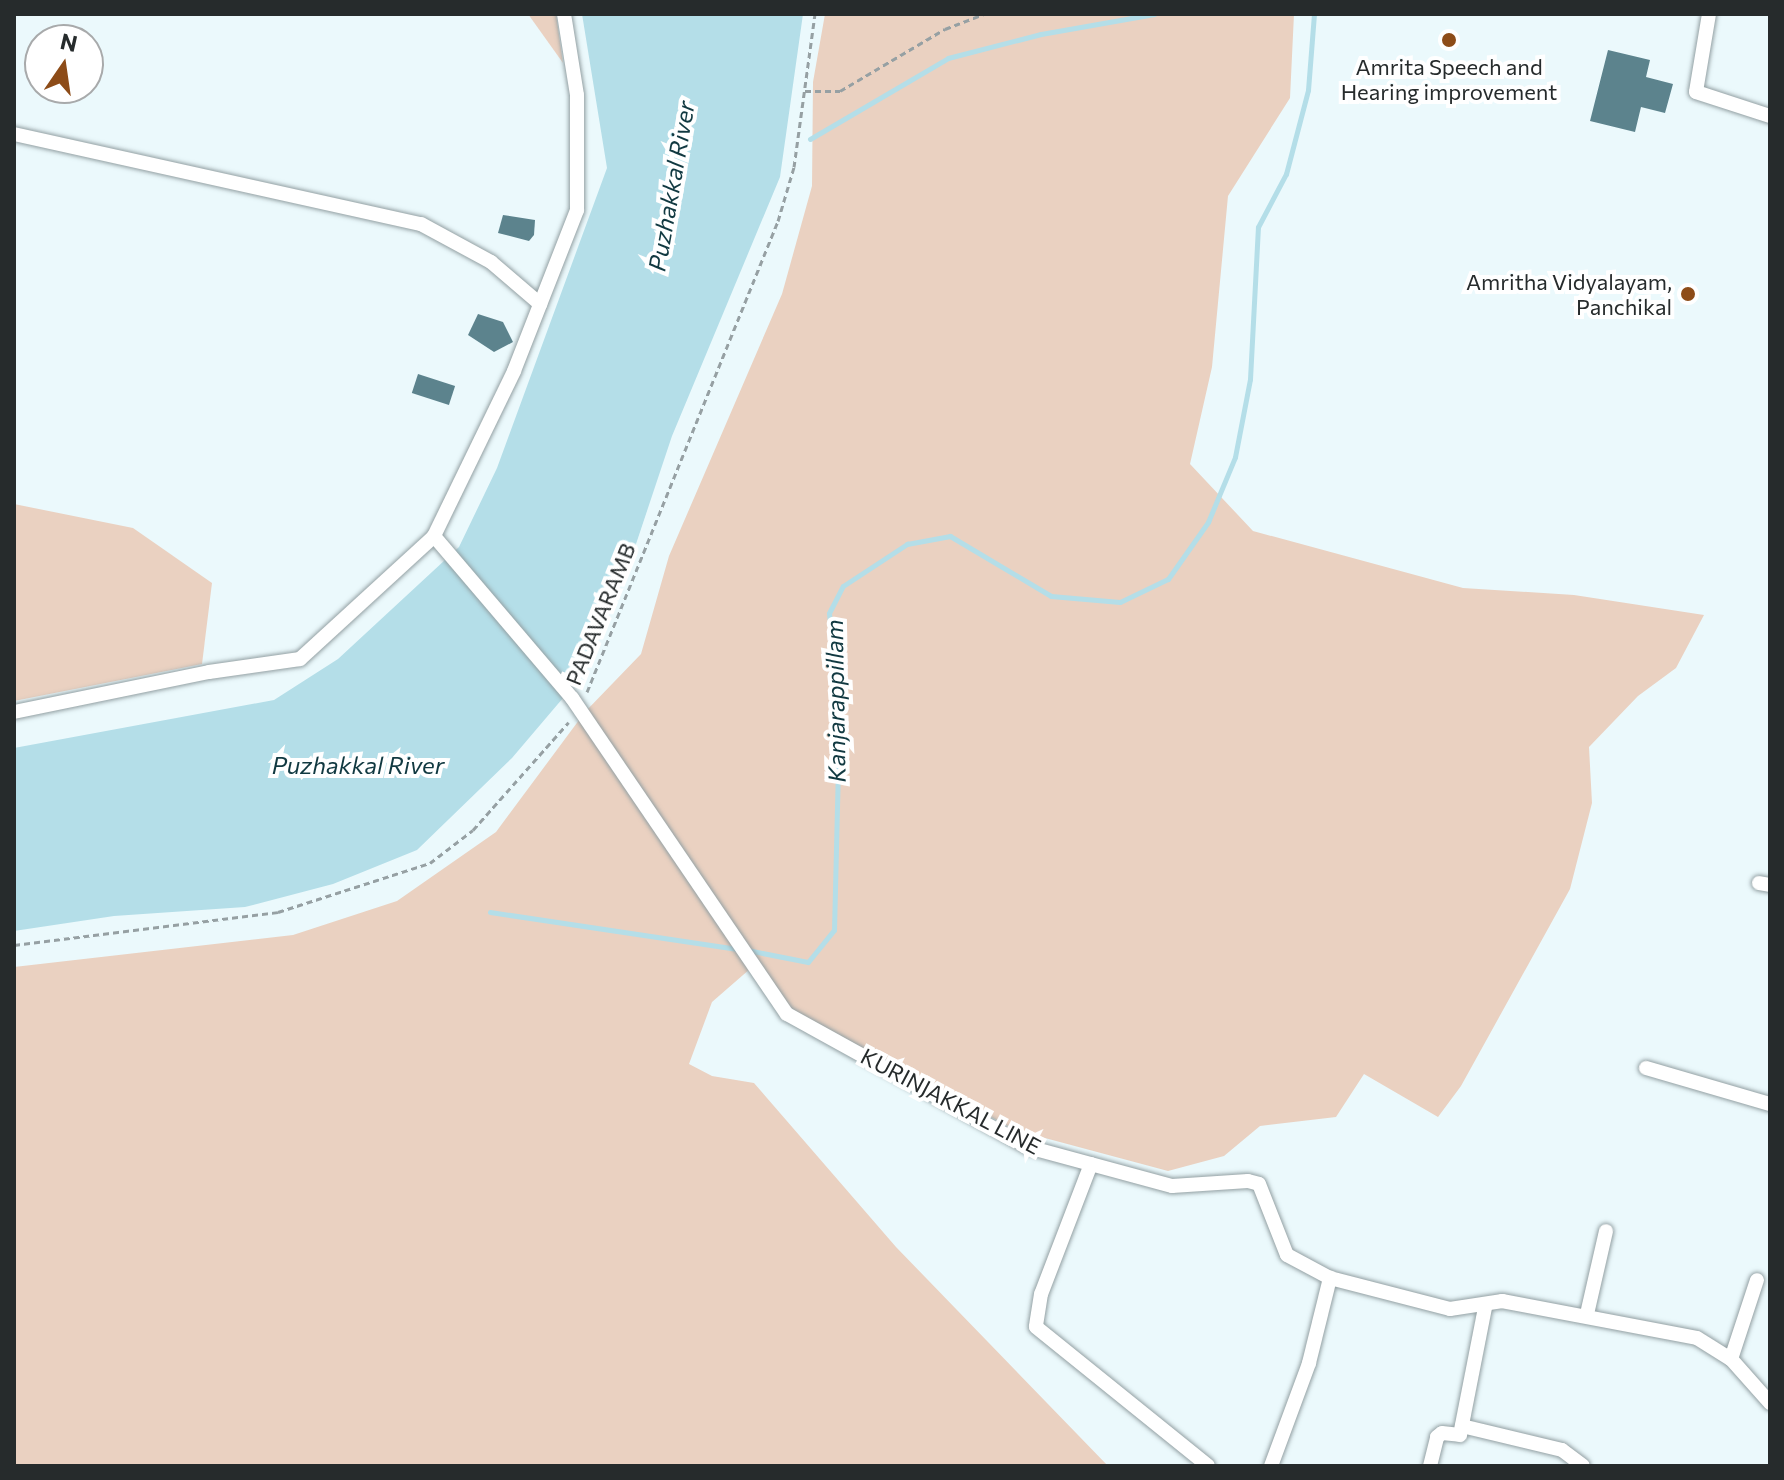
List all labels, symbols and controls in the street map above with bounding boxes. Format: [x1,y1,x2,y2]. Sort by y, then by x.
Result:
north arrow [24,24,104,104]
text: N [58,27,80,57]
marker: Amrita Speech and Hearing improvement [1440,31,1458,49]
place label: Amrita Speech and Hearing improvement [1341,53,1557,104]
water label: Puzhakkal River [642,99,700,273]
place label: Amritha Vidyalayam, Panchikal [1466,268,1672,320]
marker: Amritha Vidyalayam, Panchikal [1679,285,1697,303]
street label: PADAVARAMB [560,539,640,689]
water label: Kanjarappillam [819,619,851,783]
water label: Puzhakkal River [272,751,444,779]
street label: KURINJAKKAL LINE [857,1042,1045,1160]

